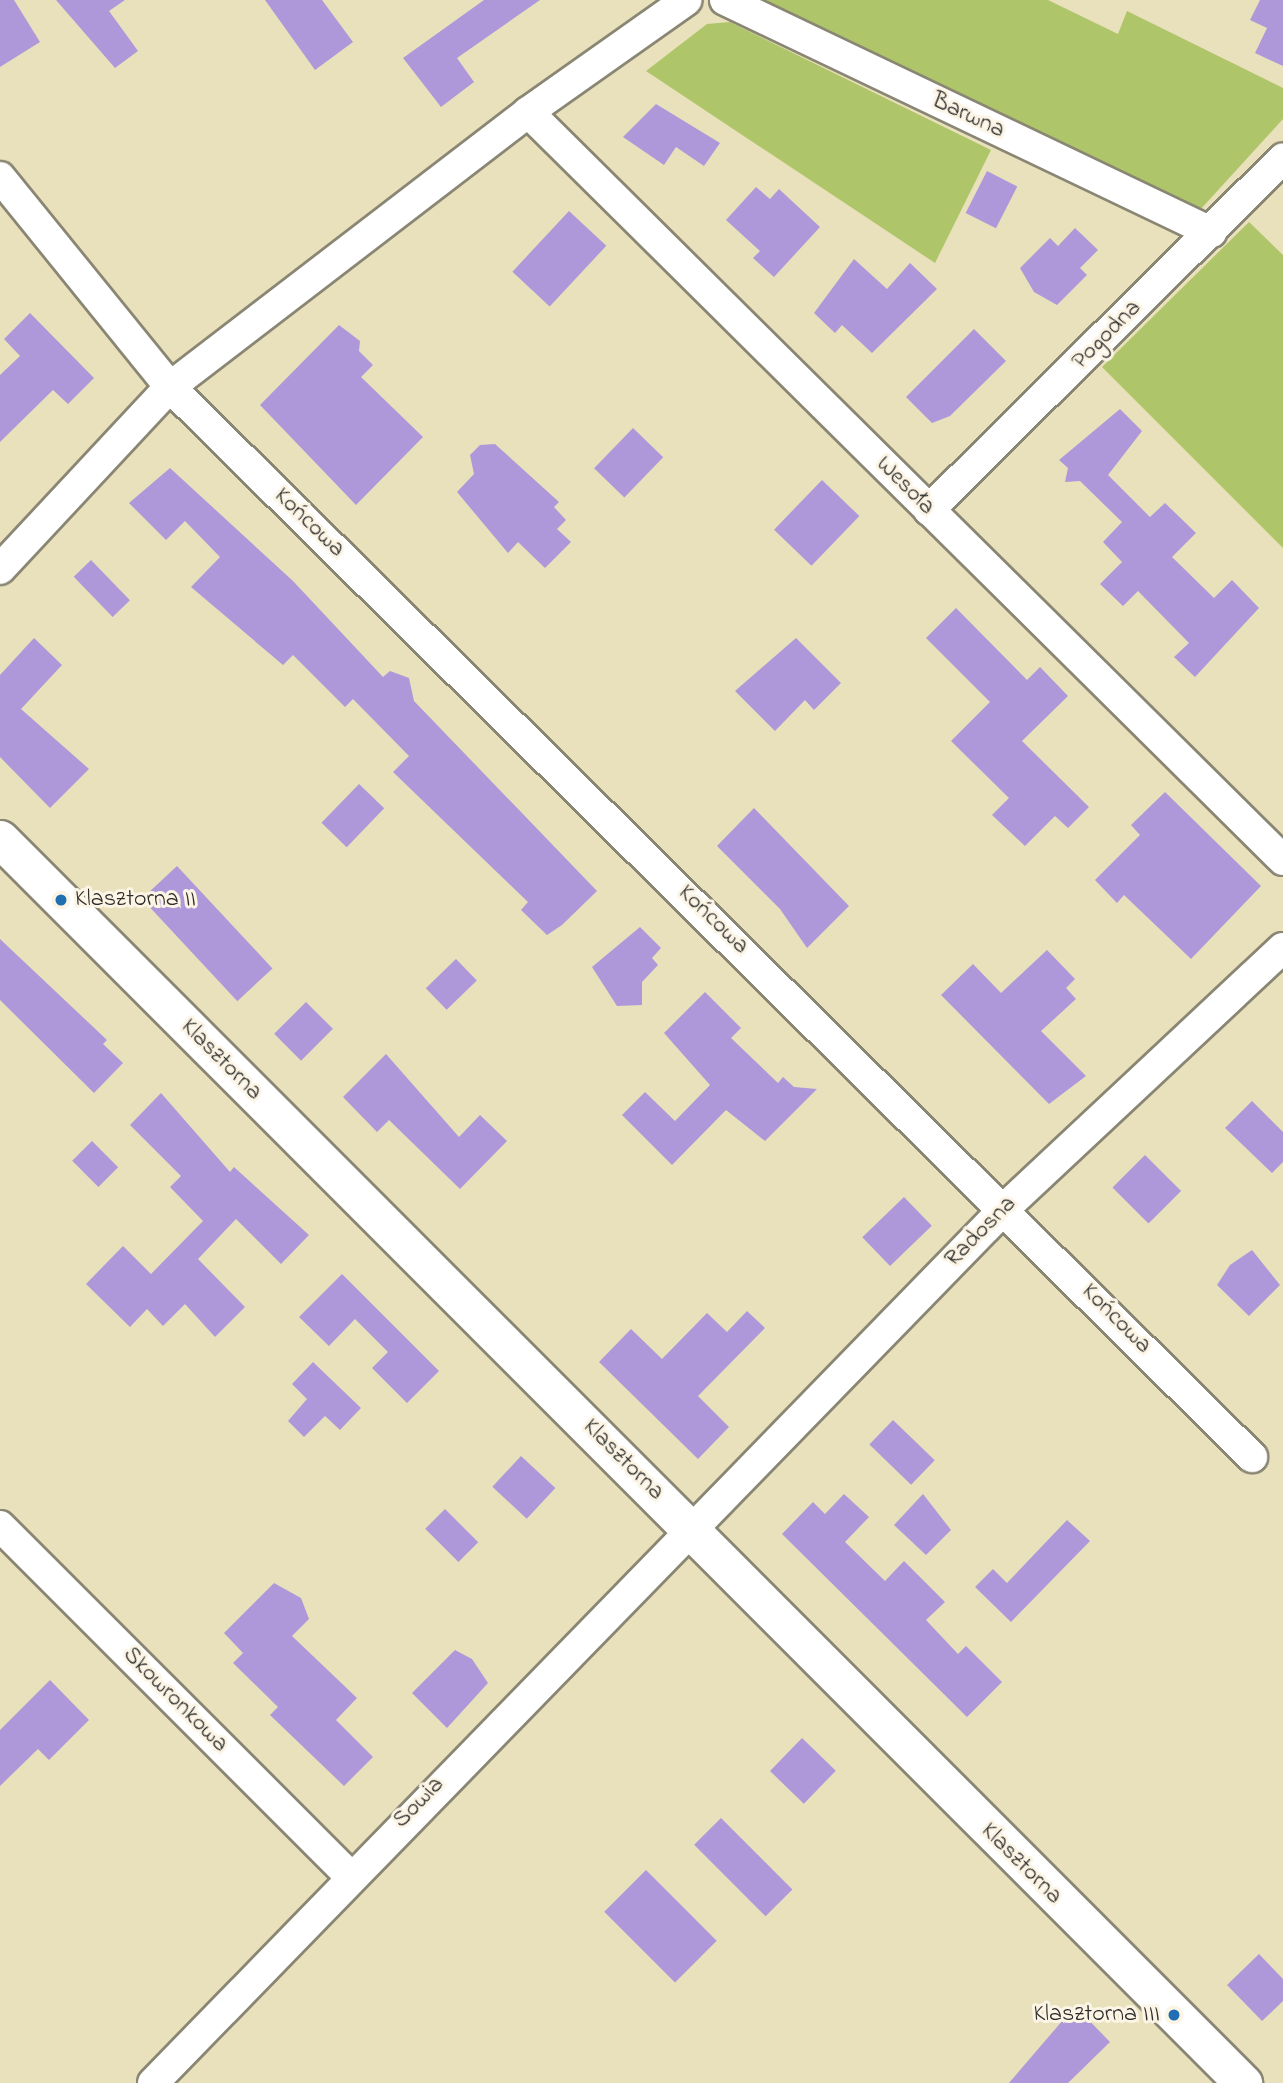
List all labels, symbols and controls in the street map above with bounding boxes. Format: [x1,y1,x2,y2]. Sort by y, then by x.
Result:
street label: Barwna [927,87,1009,145]
street label: Pogodna [1066,294,1148,376]
street label: Wesoła [869,450,941,522]
street label: Końcowa [267,482,351,564]
street label: Końcowa [671,879,755,961]
place label: Klasztorna II [75,886,196,914]
marker: Klasztorna II [53,892,69,908]
street label: Klasztorna [174,1013,268,1107]
street label: Radosna [939,1190,1023,1274]
street label: Końcowa [1075,1278,1157,1360]
street label: Klasztorna [576,1413,670,1507]
street label: Skowronkowa [116,1641,234,1759]
street label: Sowia [387,1771,451,1835]
street label: Klasztorna [974,1817,1068,1911]
place label: Klasztorna III [1033,2001,1160,2029]
marker: Klasztorna III [1166,2007,1182,2023]

